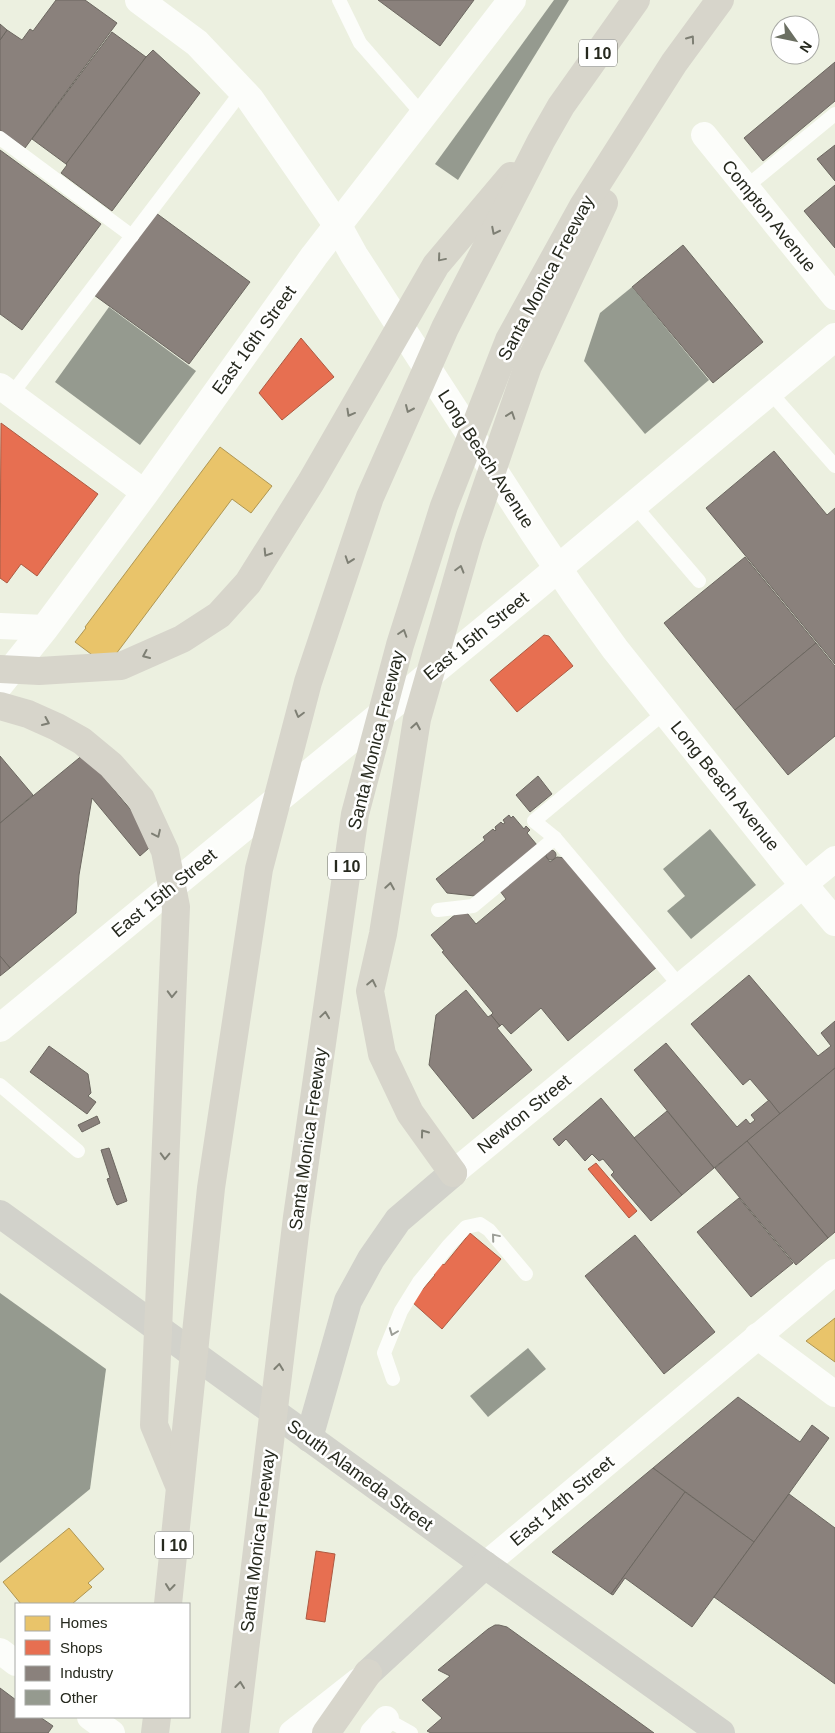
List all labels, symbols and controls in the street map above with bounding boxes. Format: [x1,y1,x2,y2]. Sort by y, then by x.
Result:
north arrow [770,15,820,65]
one-way arrow [684,36,694,45]
text: N [796,38,815,56]
road number: I 10 [579,40,617,66]
street label: Compton Avenue [718,156,820,276]
street label: Santa Monica Freeway [494,192,598,364]
one-way arrow [491,226,501,235]
one-way arrow [439,252,447,261]
street label: East 16th Street [208,282,300,398]
street label: Long Beach Avenue [434,386,538,532]
one-way arrow [405,404,416,413]
one-way arrow [347,408,357,417]
one-way arrow [505,411,515,420]
one-way arrow [264,547,273,556]
one-way arrow [345,555,355,563]
one-way arrow [454,566,464,574]
street label: East 15th Street [420,588,532,684]
one-way arrow [397,630,407,638]
street label: Santa Monica Freeway [344,648,408,832]
one-way arrow [142,649,151,660]
one-way arrow [294,710,305,719]
one-way arrow [41,715,50,726]
street label: Long Beach Avenue [667,717,783,855]
one-way arrow [410,721,420,730]
one-way arrow [151,829,161,838]
street label: East 15th Street [108,845,220,941]
road number: I 10 [328,852,366,879]
one-way arrow [385,882,395,890]
one-way arrow [366,978,377,987]
one-way arrow [167,990,178,998]
one-way arrow [320,1011,330,1019]
street label: Santa Monica Freeway [285,1046,331,1232]
street label: Newton Street [473,1070,575,1158]
one-way arrow [422,1130,430,1139]
one-way arrow [160,1152,171,1160]
one-way arrow [491,1233,500,1242]
one-way arrow [389,1327,399,1335]
one-way arrow [273,1363,284,1371]
street label: South Alameda Street [283,1415,437,1535]
street label: Santa Monica Freeway [237,1448,279,1634]
street label: East 14th Street [506,1452,618,1550]
road number: I 10 [155,1532,193,1558]
one-way arrow [165,1584,176,1592]
legend [15,1603,190,1718]
text: Homes [60,1614,108,1631]
text: Shops [60,1639,103,1656]
text: Industry [60,1664,114,1681]
one-way arrow [234,1680,245,1688]
text: Other [60,1689,98,1706]

